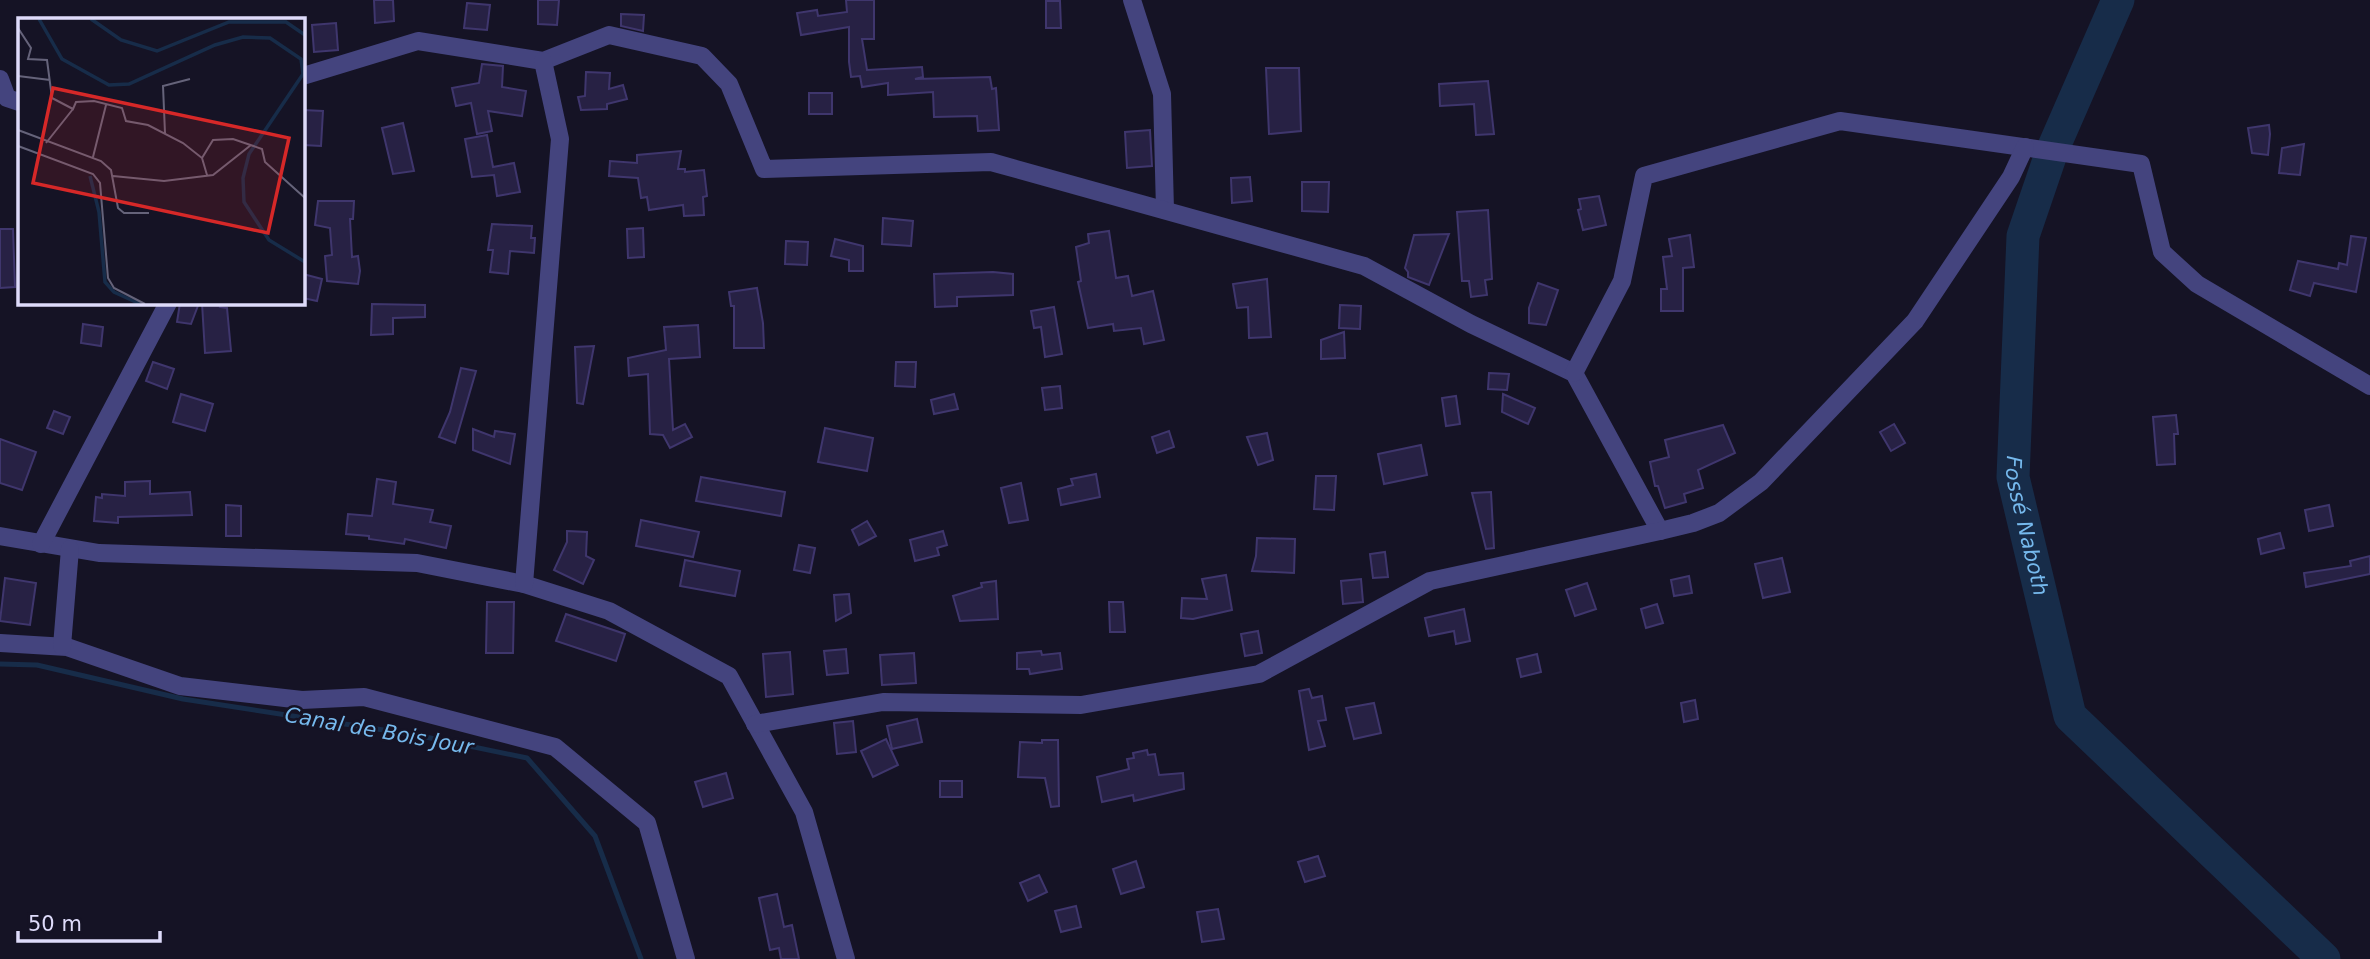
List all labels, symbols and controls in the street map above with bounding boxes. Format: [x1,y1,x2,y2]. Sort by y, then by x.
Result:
inset map [18,18,304,304]
water label: Fossé Naboth [2001,455,2053,598]
water label: Canal de Bois Jour [283,703,476,760]
scale bar [18,900,159,944]
text: 50 m [28,912,82,936]

